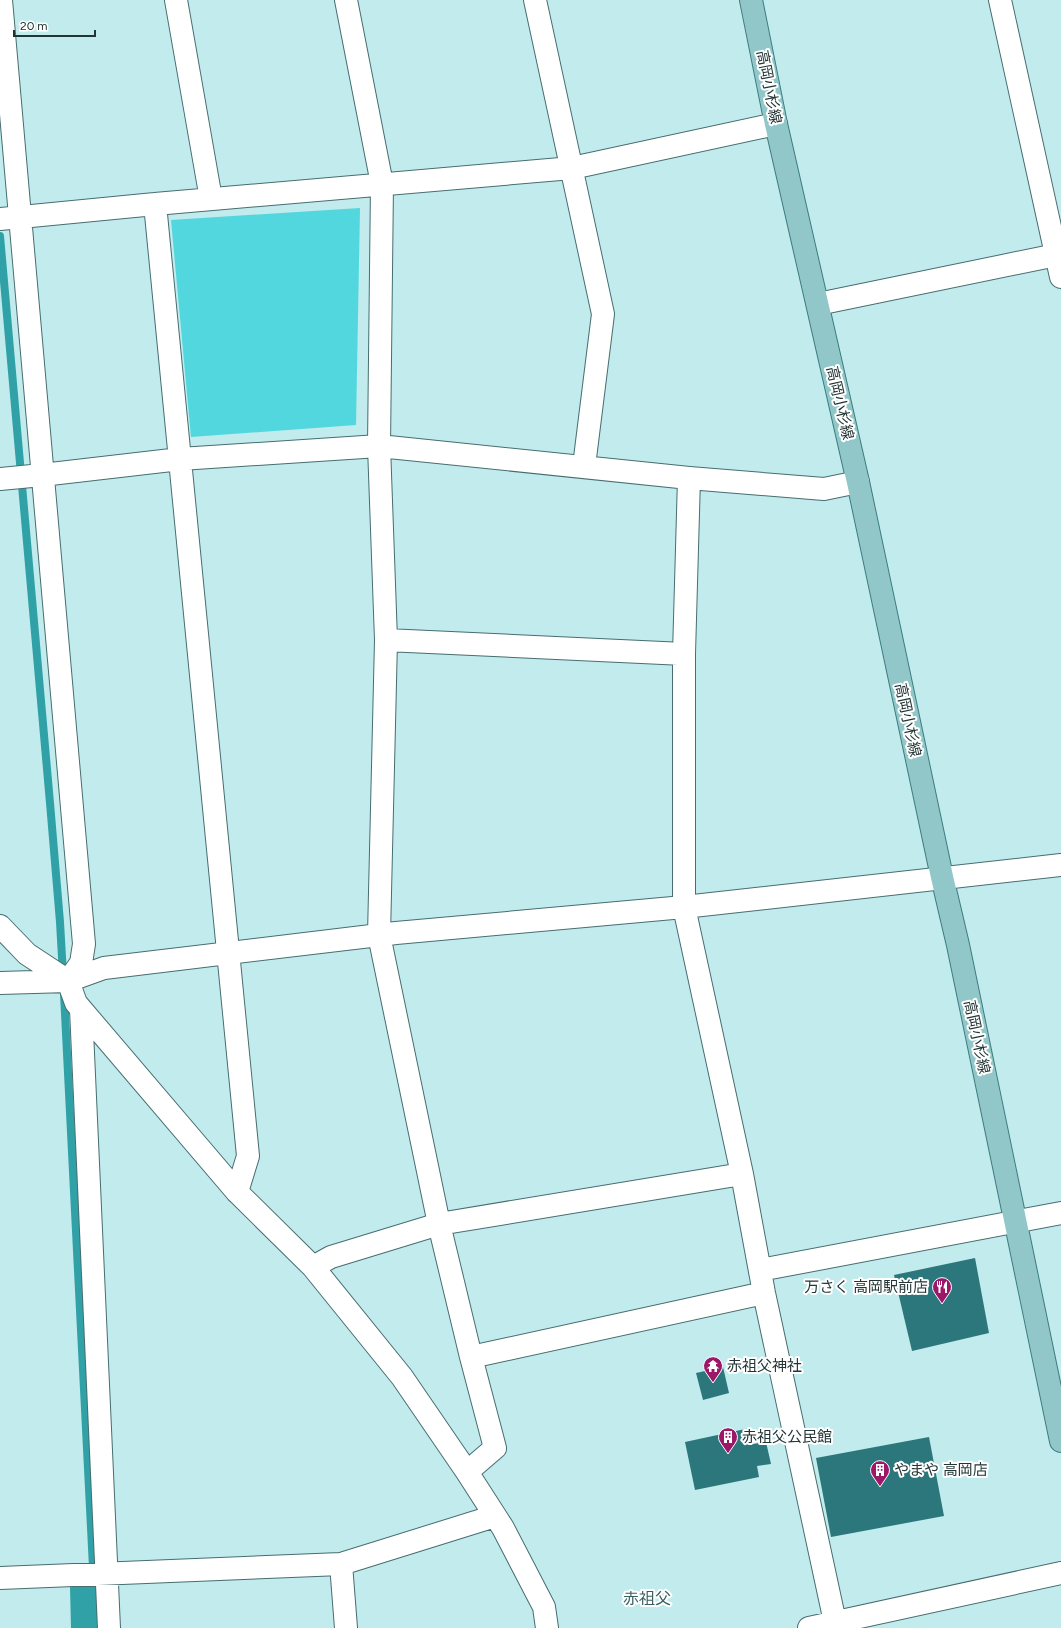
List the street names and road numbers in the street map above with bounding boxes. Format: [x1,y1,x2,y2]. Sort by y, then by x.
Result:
street label: 高岡小杉線 [753,48,785,126]
street label: 高岡小杉線 [823,364,857,442]
street label: 高岡小杉線 [891,681,925,759]
street label: 高岡小杉線 [960,998,994,1076]

